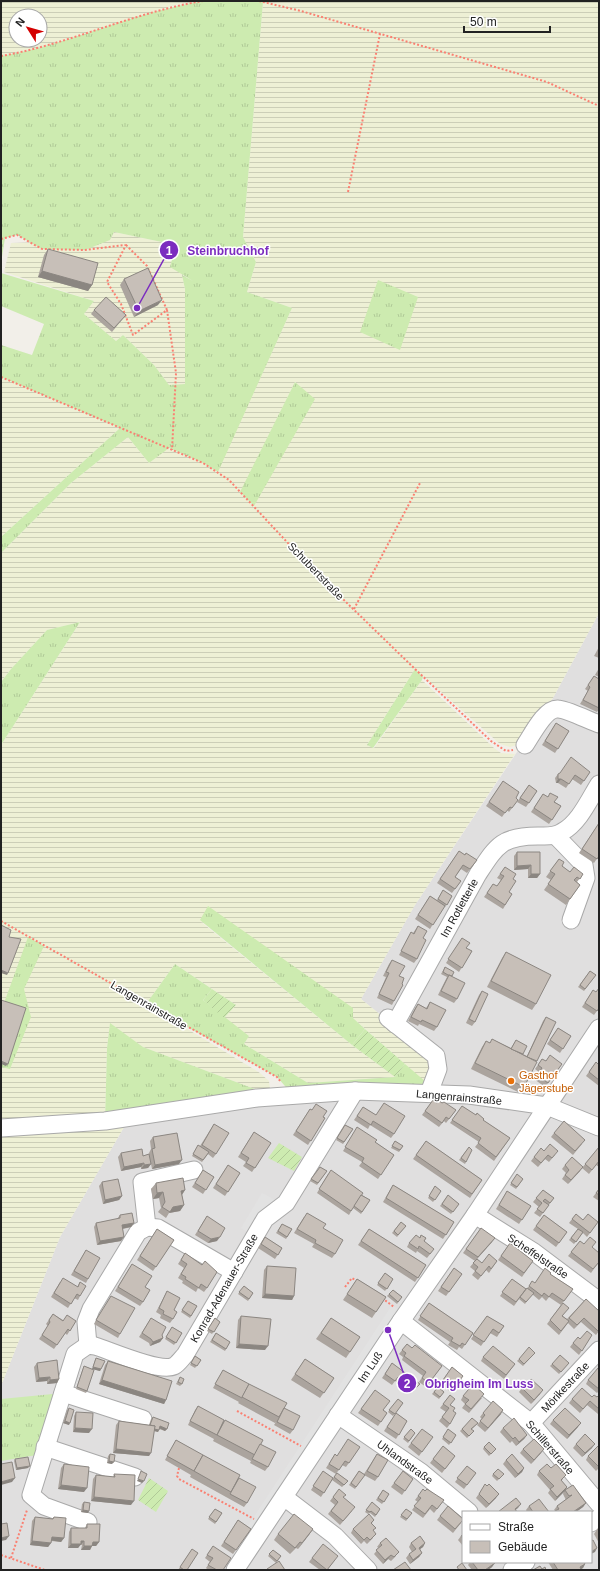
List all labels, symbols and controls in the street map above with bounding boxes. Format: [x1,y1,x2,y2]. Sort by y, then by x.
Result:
north arrow [8,8,48,48]
scale bar [464,8,550,34]
text: N [13,15,27,29]
text: 50 m [470,15,497,29]
callout: Steinbruchhof [159,238,277,262]
text: 1 [166,244,173,258]
text: Steinbruchhof [187,244,270,258]
street label: Schubertstraße [286,540,346,602]
street label: Im Rotletterle [438,876,480,940]
street label: Langenrainstraße [109,978,189,1032]
place label: Gasthof Jägerstube [519,1069,573,1094]
marker: Gasthof Jägerstube [506,1076,516,1086]
street label: Langenrainstraße [416,1087,502,1107]
street label: Scheffelstraße [505,1231,571,1281]
street label: Konrad-Adenauer-Straße [188,1232,260,1344]
street label: Im Luß [355,1349,385,1385]
street label: Mörikestraße [539,1359,591,1415]
callout: Obrigheim Im Luss [397,1371,541,1395]
text: 2 [404,1377,411,1391]
text: Obrigheim Im Luss [425,1377,534,1391]
street label: Schillerstraße [523,1418,577,1476]
street label: Uhlandstraße [375,1438,435,1486]
legend [462,1511,592,1563]
text: Straße [498,1520,534,1534]
text: Gebäude [498,1540,548,1554]

